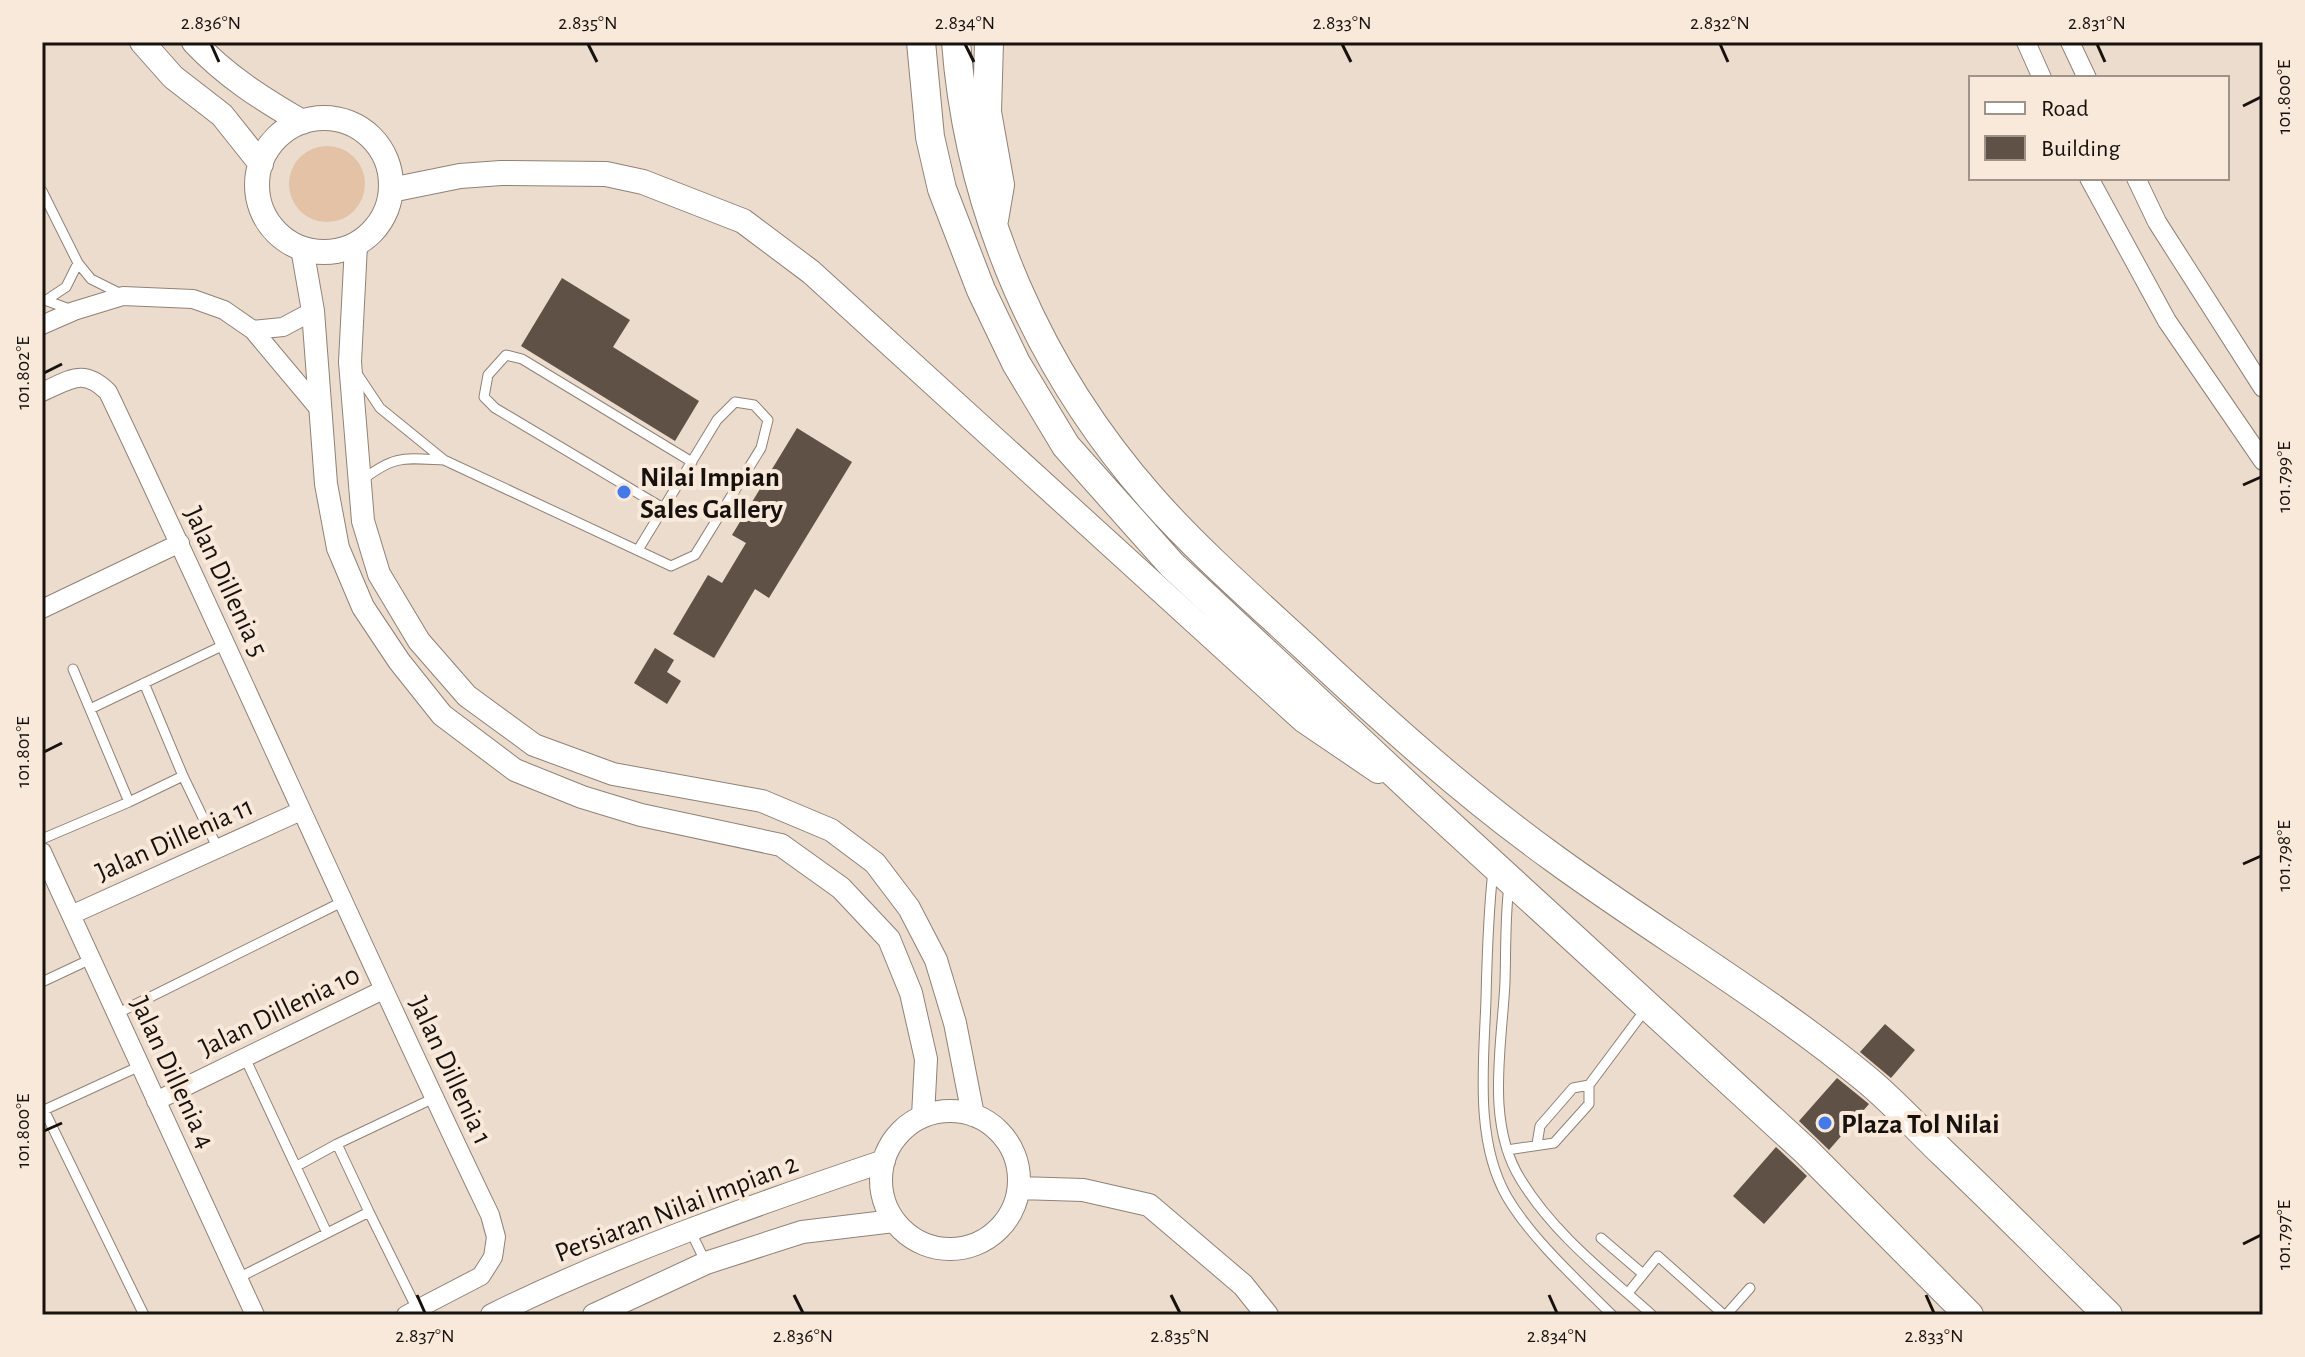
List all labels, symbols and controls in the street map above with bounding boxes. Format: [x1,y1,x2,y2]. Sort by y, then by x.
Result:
text: 2.836°N [181,13,241,33]
text: 2.835°N [558,13,618,33]
text: 2.834°N [935,13,995,33]
text: 2.833°N [1312,13,1372,33]
text: 2.832°N [1690,13,1750,33]
text: 2.831°N [2068,13,2126,33]
text: 101.800°E [2274,59,2294,135]
legend [1969,76,2229,180]
text: Road [2041,97,2089,121]
text: Building [2041,137,2120,161]
text: 101.802°E [13,336,33,410]
text: 101.799°E [2274,441,2294,513]
place label: Nilai Impian Sales Gallery [640,464,783,524]
marker: Nilai Impian Sales Gallery [615,483,633,501]
street label: Jalan Dillenia 5 [178,503,272,661]
text: 101.801°E [13,716,33,788]
street label: Jalan Dillenia 11 [92,793,258,887]
text: 101.798°E [2274,820,2294,892]
street label: Jalan Dillenia 10 [195,961,364,1063]
street label: Jalan Dillenia 4 [125,993,219,1153]
street label: Jalan Dillenia 1 [404,993,497,1149]
text: 101.800°E [13,1093,33,1169]
place label: Plaza Tol Nilai [1841,1111,2000,1139]
marker: Plaza Tol Nilai [1816,1114,1834,1132]
street label: Persiaran Nilai Impian 2 [551,1150,802,1268]
text: 101.797°E [2274,1199,2294,1270]
text: 2.837°N [395,1326,455,1346]
text: 2.836°N [773,1326,833,1346]
text: 2.835°N [1150,1326,1210,1346]
text: 2.834°N [1527,1326,1587,1346]
text: 2.833°N [1904,1326,1964,1346]

